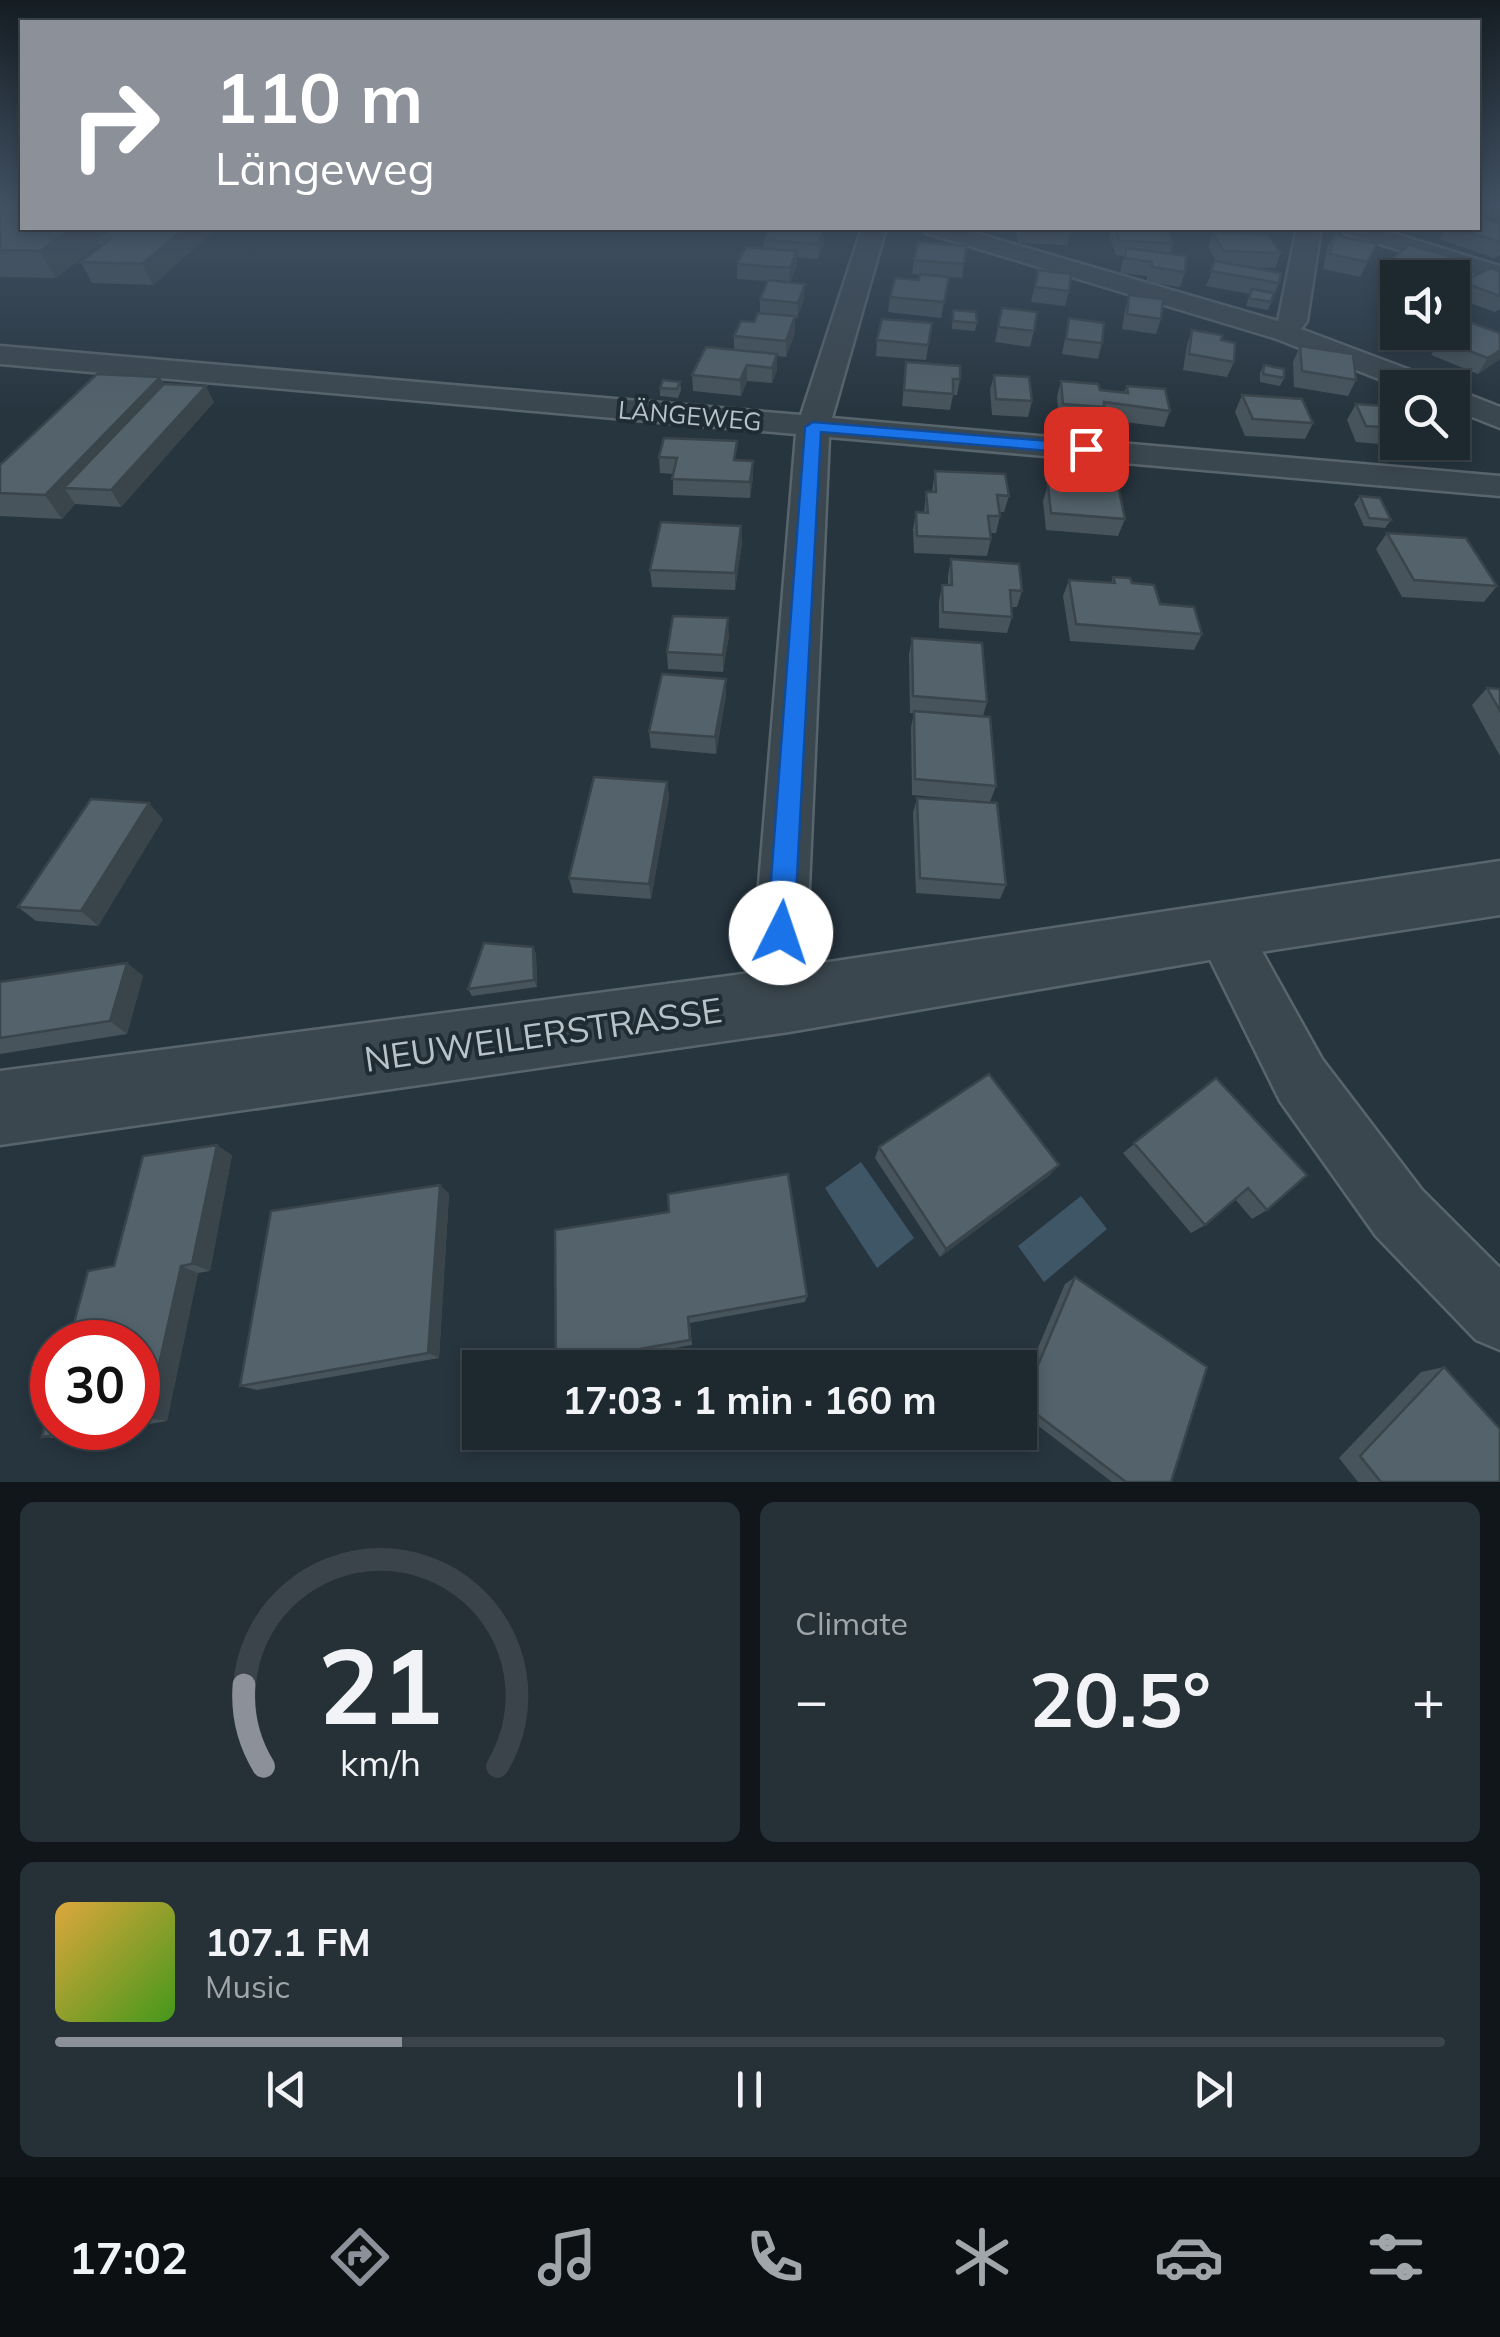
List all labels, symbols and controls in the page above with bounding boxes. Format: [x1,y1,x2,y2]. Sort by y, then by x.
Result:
text: 110 m [215,53,423,141]
icon: right [50,60,180,190]
text: Längeweg [215,140,435,196]
map controls [1380,260,1470,460]
button: sound [1380,260,1470,350]
button: search [1380,370,1470,460]
street label: LÄNGEWEG [617,393,763,437]
pin [1044,407,1129,492]
icon: arrive [1059,422,1114,477]
position arrow [729,881,833,985]
street label: NEUWEILERSTRASSE [361,987,725,1081]
speed limit sign: 30 [30,1320,160,1450]
text: 17:03 · 1 min · 160 m [562,1376,937,1424]
text: Climate [795,1603,908,1643]
text: 21 [318,1619,442,1750]
text: 20.5° [1029,1652,1211,1746]
text: − [795,1665,828,1734]
text: + [1412,1665,1445,1734]
text: km/h [340,1740,420,1785]
text: 107.1 FM [205,1918,371,1966]
text: Music [205,1966,290,2006]
icon: previous [259,2062,314,2117]
icon: pause [722,2062,777,2117]
icon: next [1186,2062,1241,2117]
icon: directions [325,2222,395,2292]
icon: music [532,2222,602,2292]
icon: phone [740,2222,810,2292]
icon: climate [947,2222,1017,2292]
icon: car [1154,2222,1224,2292]
icon: filters [1361,2222,1431,2292]
text: 17:02 [69,2229,188,2285]

